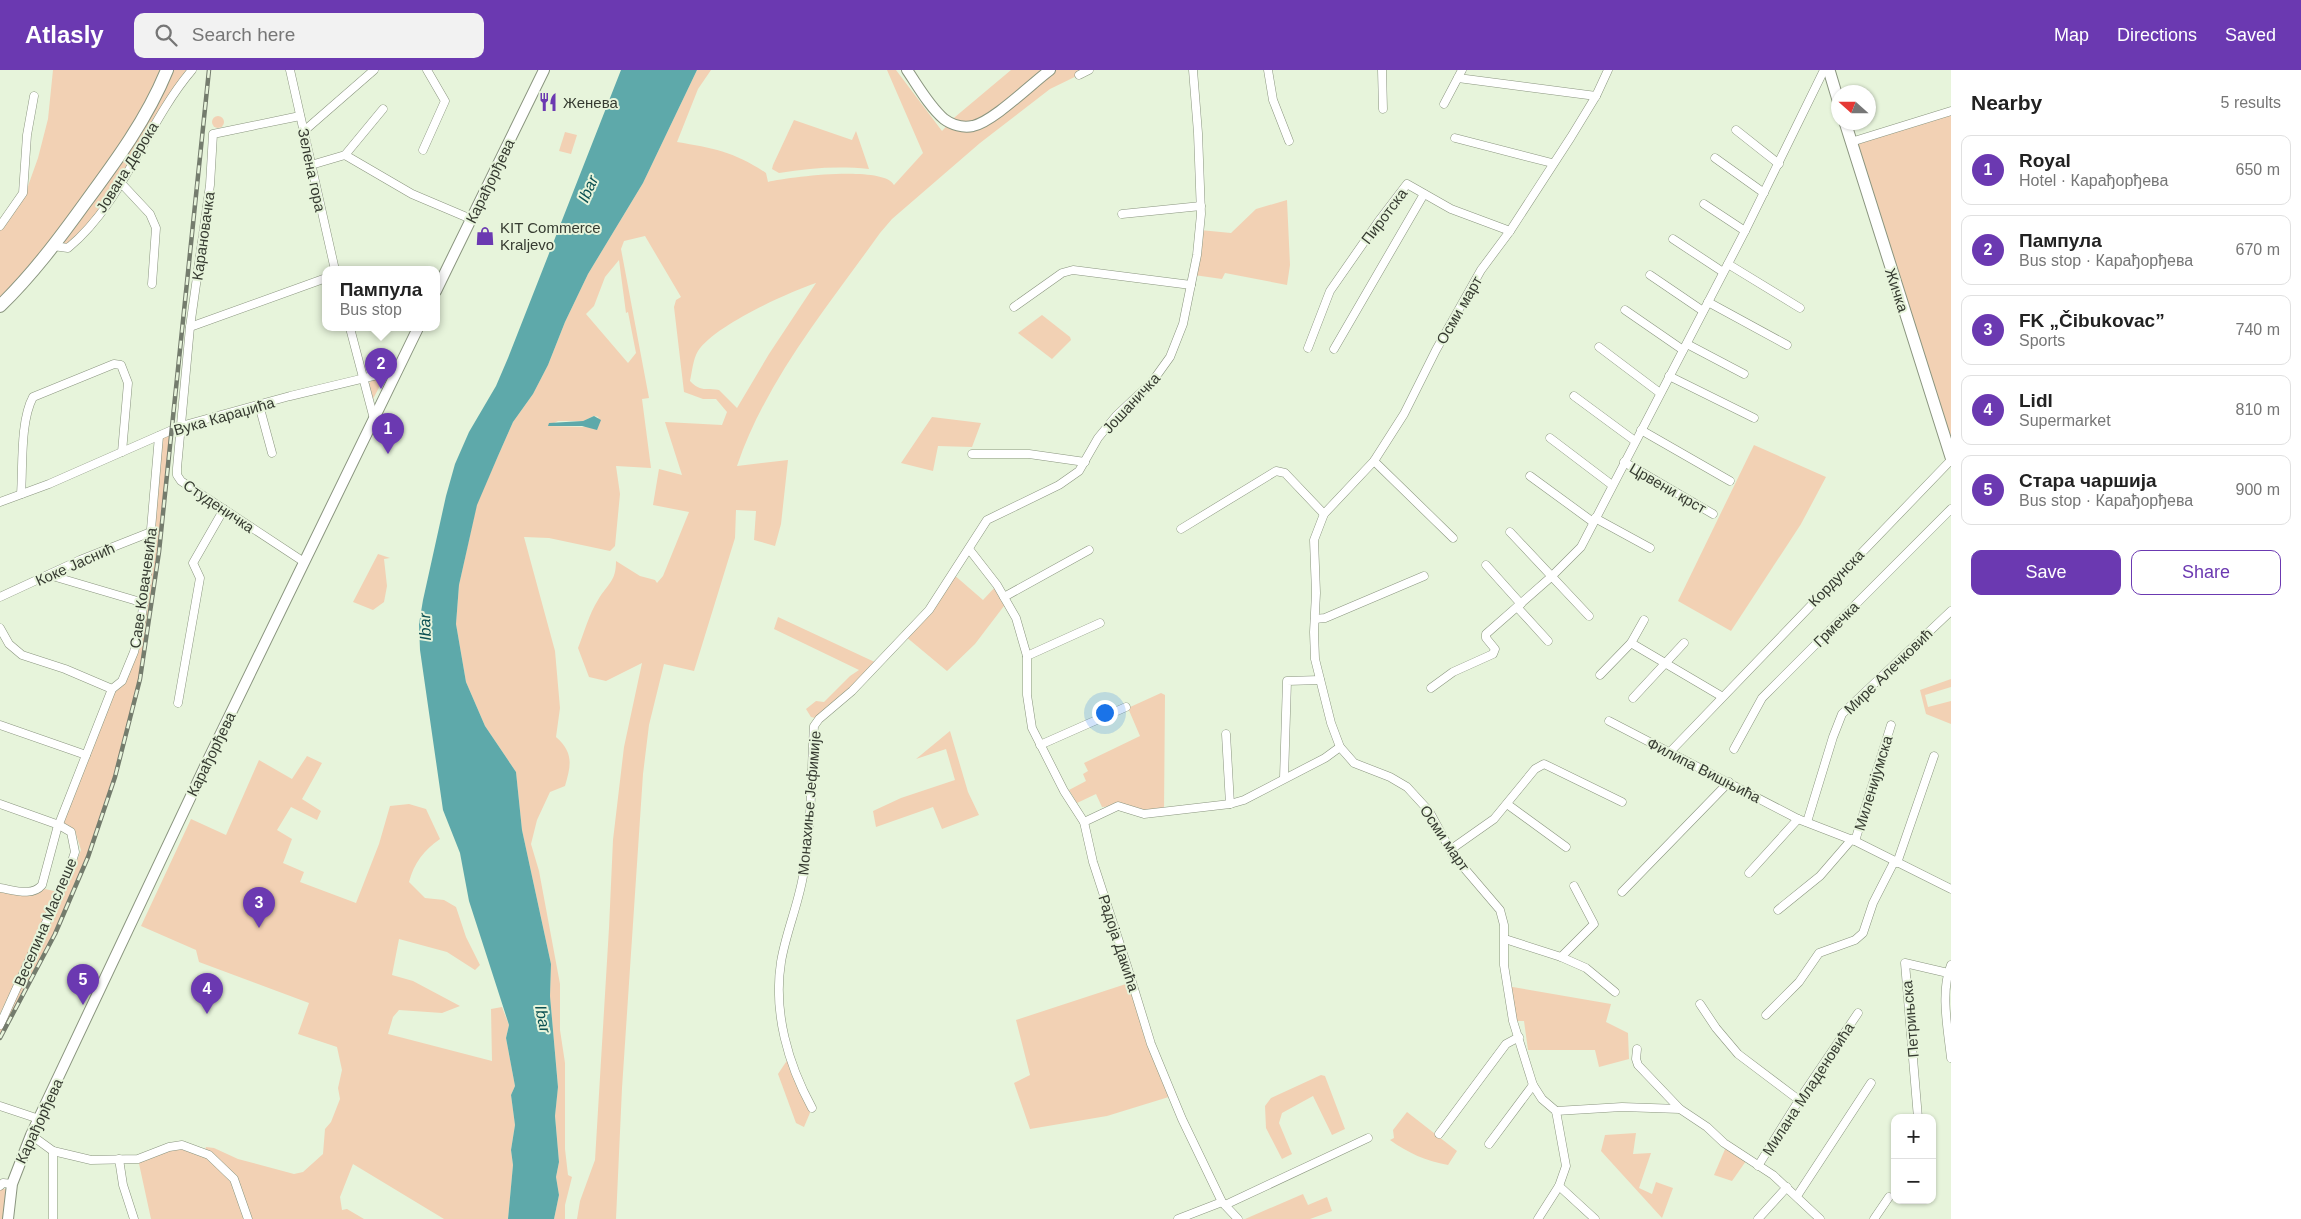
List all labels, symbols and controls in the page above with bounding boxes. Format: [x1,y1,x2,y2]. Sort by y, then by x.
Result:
search box [134,13,484,58]
text: Atlasly [25,21,104,48]
icon: search [152,21,180,49]
text: Search here [192,24,295,45]
text: Map [2054,25,2089,45]
text: Directions [2117,25,2197,45]
text: Saved [2225,25,2276,45]
north arrow [1831,85,1876,130]
restaurant icon: Женева [537,91,559,113]
text: Nearby [1971,91,2042,114]
place label: Женева [563,94,618,111]
text: 5 results [2221,94,2281,111]
street label: Јована Дерока [92,118,162,215]
street label: Зелена гора [295,127,329,214]
street label: Карађорђева [462,136,518,226]
text: Royal [2019,150,2071,171]
text: 1 [1984,161,1992,178]
text: 650 m [2236,161,2280,178]
water label: Ibar [575,172,602,205]
text: Hotel · Карађорђева [2019,172,2168,189]
street label: Пиротска [1358,184,1411,247]
street label: Карановачка [188,190,218,281]
place label: KIT Commerce Kraljevo [500,219,601,253]
shop icon: KIT Commerce Kraljevo [474,225,496,247]
text: Пампула [2019,230,2102,251]
text: 2 [1984,241,1992,258]
text: 670 m [2236,241,2280,258]
text: Bus stop · Карађорђева [2019,252,2193,269]
popup [322,266,440,331]
street label: Жичка [1882,266,1912,315]
street label: Осми март [1433,273,1485,347]
text: Пампула [340,279,422,300]
text: Bus stop [340,301,402,318]
text: FK „Čibukovac” [2019,310,2165,331]
text: 3 [1984,321,1992,338]
text: 740 m [2236,321,2280,338]
text: Sports [2019,332,2065,349]
pin: 2 [365,348,397,389]
street label: Јошаничка [1099,369,1164,437]
text: Lidl [2019,390,2053,411]
street label: Вука Караџића [172,393,277,438]
text: 4 [1984,401,1992,418]
text: 810 m [2236,401,2280,418]
text: Supermarket [2019,412,2111,429]
pin: 1 [372,413,404,454]
street label: Црвени крст [1627,459,1709,517]
text: Стара чаршија [2019,470,2157,491]
street label: Студеничка [180,476,258,536]
text: 5 [1984,481,1992,498]
text: 900 m [2236,481,2280,498]
text: Bus stop · Карађорђева [2019,492,2193,509]
street label: Саве Ковачевића [126,526,160,649]
street label: Коке Јаснић [33,539,117,589]
street label: Кордунска [1805,546,1868,610]
button: Save [1971,550,2121,595]
button: Share [2131,550,2281,595]
street label: Грмечка [1810,597,1863,650]
water label: Ibar [416,612,434,641]
street label: Мире Алечковић [1840,625,1936,717]
your location [1092,700,1118,726]
street label: Карађорђева [183,709,239,799]
street label: Монахиње Јефимије [794,730,824,876]
street label: Миленијумска [1850,733,1896,833]
street label: Филипа Вишњића [1644,734,1764,806]
street label: Осми март [1417,802,1473,874]
street label: Веселина Маслеше [10,855,80,989]
pin: 3 [243,887,275,928]
street label: Радоја Дакића [1095,892,1143,994]
pin: 5 [67,964,99,1005]
pin: 4 [191,973,223,1014]
street label: Петрињска [1898,979,1922,1058]
water label: Ibar [532,1004,554,1035]
street label: Милана Младеновића [1759,1019,1858,1159]
street label: Карађорђева [12,1075,66,1166]
map controls [1891,1114,1936,1204]
button: + [1891,1114,1936,1159]
button: − [1891,1159,1936,1204]

